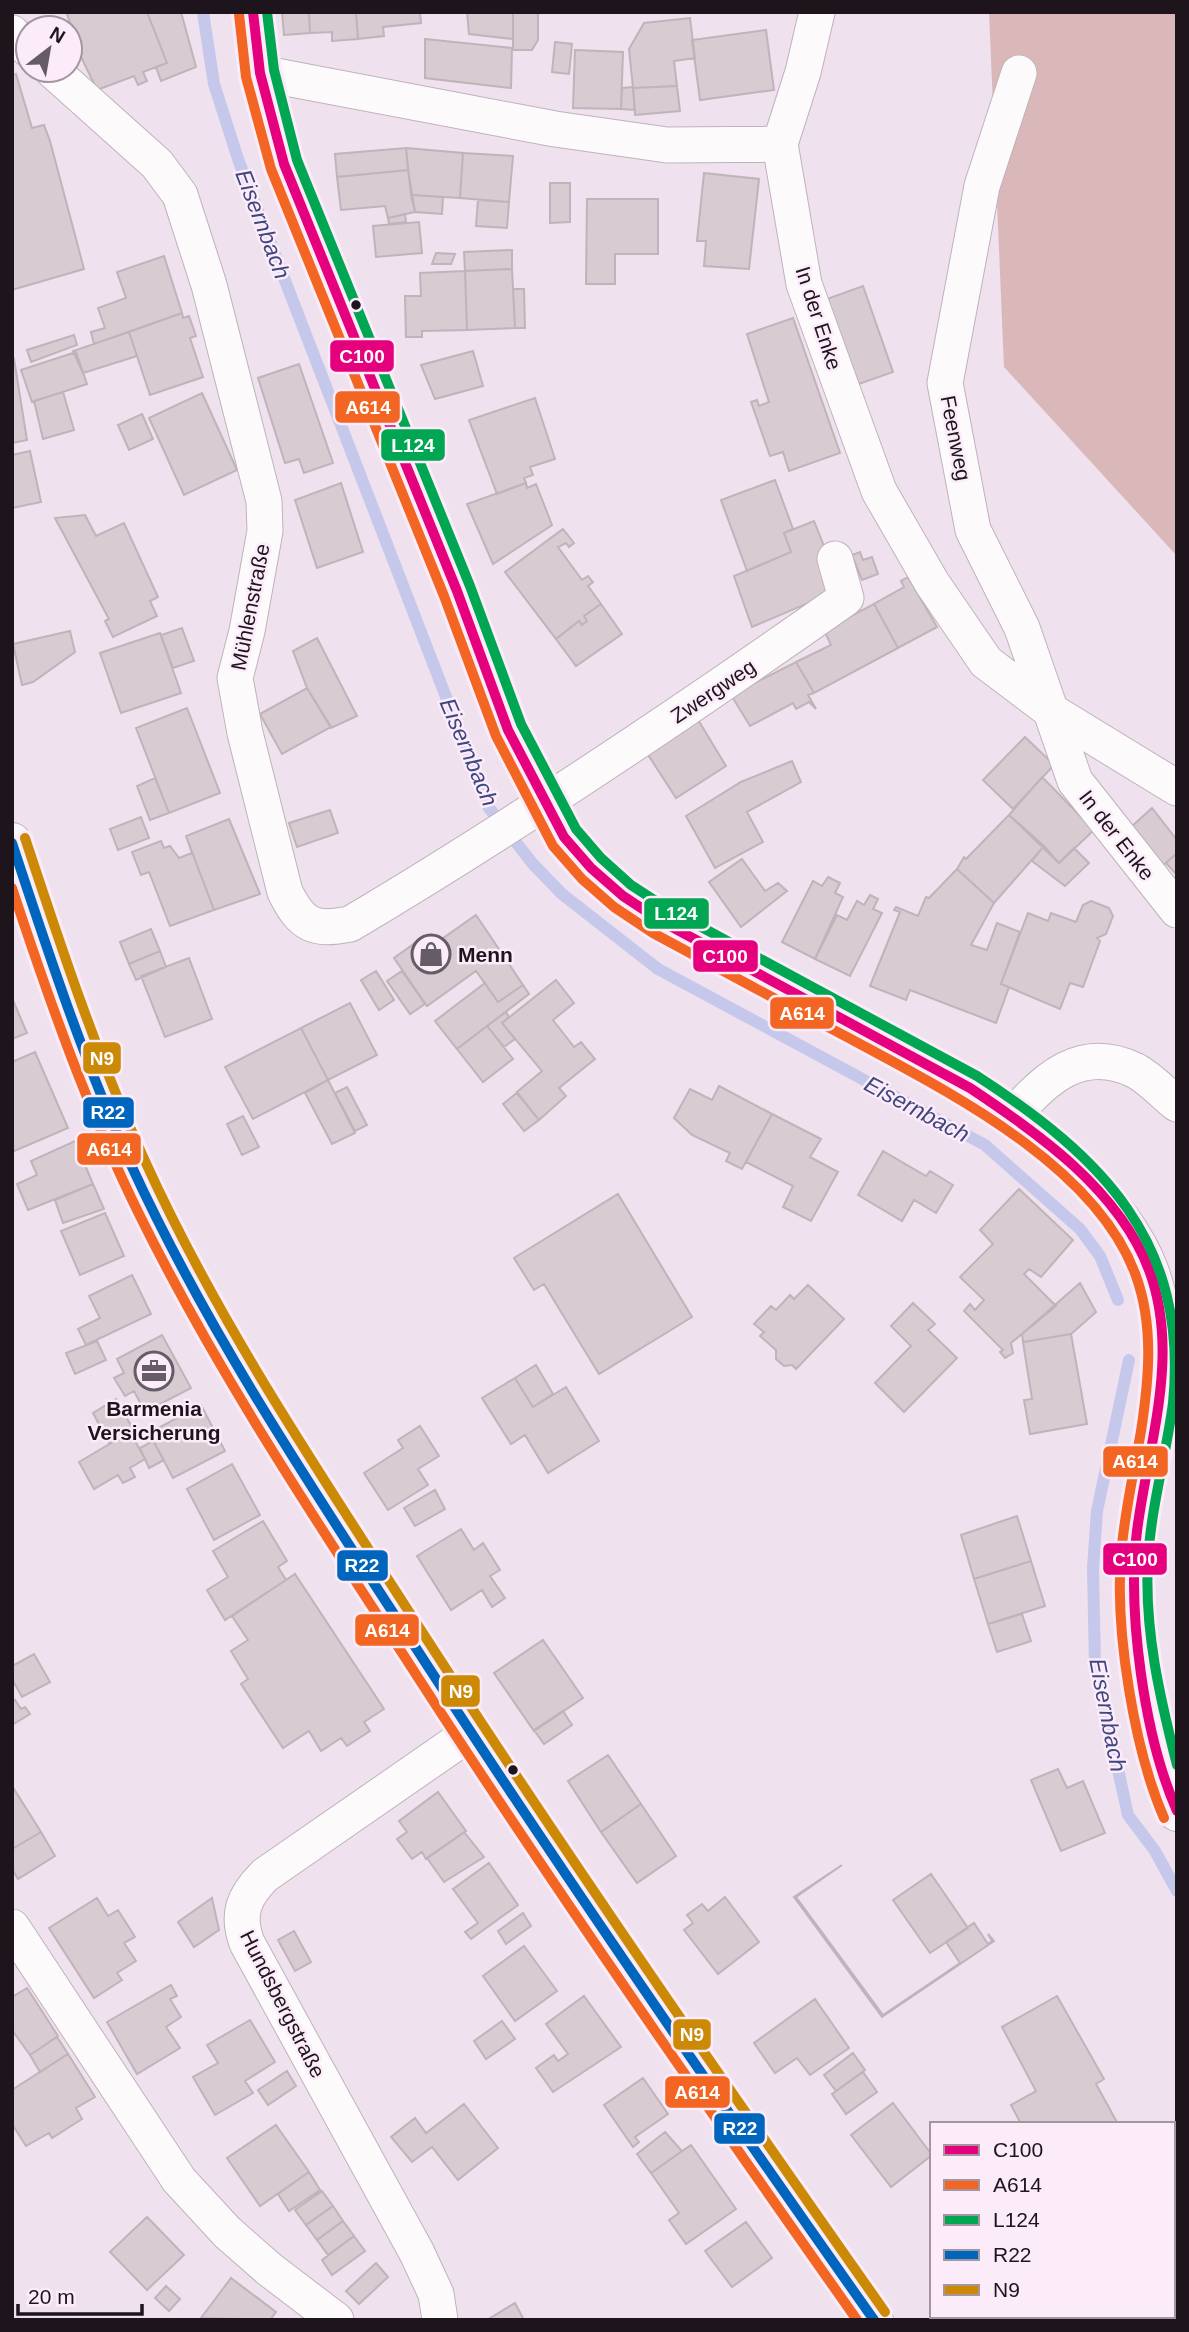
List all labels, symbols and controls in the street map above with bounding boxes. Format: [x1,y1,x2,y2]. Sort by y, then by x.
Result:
north arrow [14,14,84,84]
text: N [46,22,69,47]
water label: Eisernbach [230,166,296,282]
street label: In der Enke [791,263,847,373]
unlabelled marker [349,298,363,312]
line badge: C100 [329,339,395,373]
text: C100 [339,346,385,367]
line badge: A614 [334,390,401,424]
street label: Feenweg [936,393,976,483]
text: A614 [345,397,391,418]
line badge: L124 [380,428,446,462]
text: L124 [391,435,435,456]
street label: Mühlenstraße [226,542,274,672]
street label: Zwergweg [666,654,760,728]
water label: Eisernbach [435,694,503,810]
street label: In der Enke [1075,786,1159,884]
line badge: L124 [643,897,710,930]
text: L124 [654,903,698,924]
shop icon: Menn [410,933,452,975]
line badge: C100 [692,939,759,973]
place label: Menn [458,943,513,966]
text: C100 [702,946,748,967]
line badge: A614 [769,996,835,1030]
text: A614 [779,1003,825,1024]
line badge: N9 [82,1041,122,1075]
text: N9 [90,1048,114,1069]
water label: Eisernbach [860,1071,974,1147]
line badge: R22 [82,1096,135,1129]
text: R22 [91,1102,125,1123]
line badge: A614 [76,1132,142,1166]
text: A614 [86,1139,132,1160]
office icon: Barmenia Versicherung [133,1350,175,1392]
place label: Barmenia Versicherung [87,1397,221,1444]
line badge: A614 [1102,1445,1169,1478]
text: A614 [1112,1451,1158,1472]
line badge: C100 [1102,1542,1168,1576]
line badge: R22 [336,1549,389,1582]
text: C100 [1112,1549,1158,1570]
text: R22 [345,1555,379,1576]
line badge: A614 [354,1613,420,1647]
text: A614 [364,1620,410,1641]
water label: Eisernbach [1084,1656,1132,1774]
line badge: N9 [440,1674,481,1708]
text: N9 [449,1681,473,1702]
unlabelled marker [506,1763,520,1777]
street label: Hundsbergstraße [236,1926,330,2082]
line badge: N9 [672,2018,712,2051]
text: N9 [680,2024,704,2045]
line badge: A614 [664,2075,731,2109]
text: A614 [674,2082,720,2103]
line badge: R22 [713,2112,766,2145]
text: R22 [723,2118,757,2139]
legend [930,2122,1175,2318]
text: C100 [993,2138,1043,2161]
text: A614 [993,2173,1042,2196]
text: L124 [993,2208,1040,2231]
text: R22 [993,2243,1032,2266]
scale bar [18,2272,142,2316]
text: N9 [993,2278,1020,2301]
text: 20 m [28,2285,75,2308]

